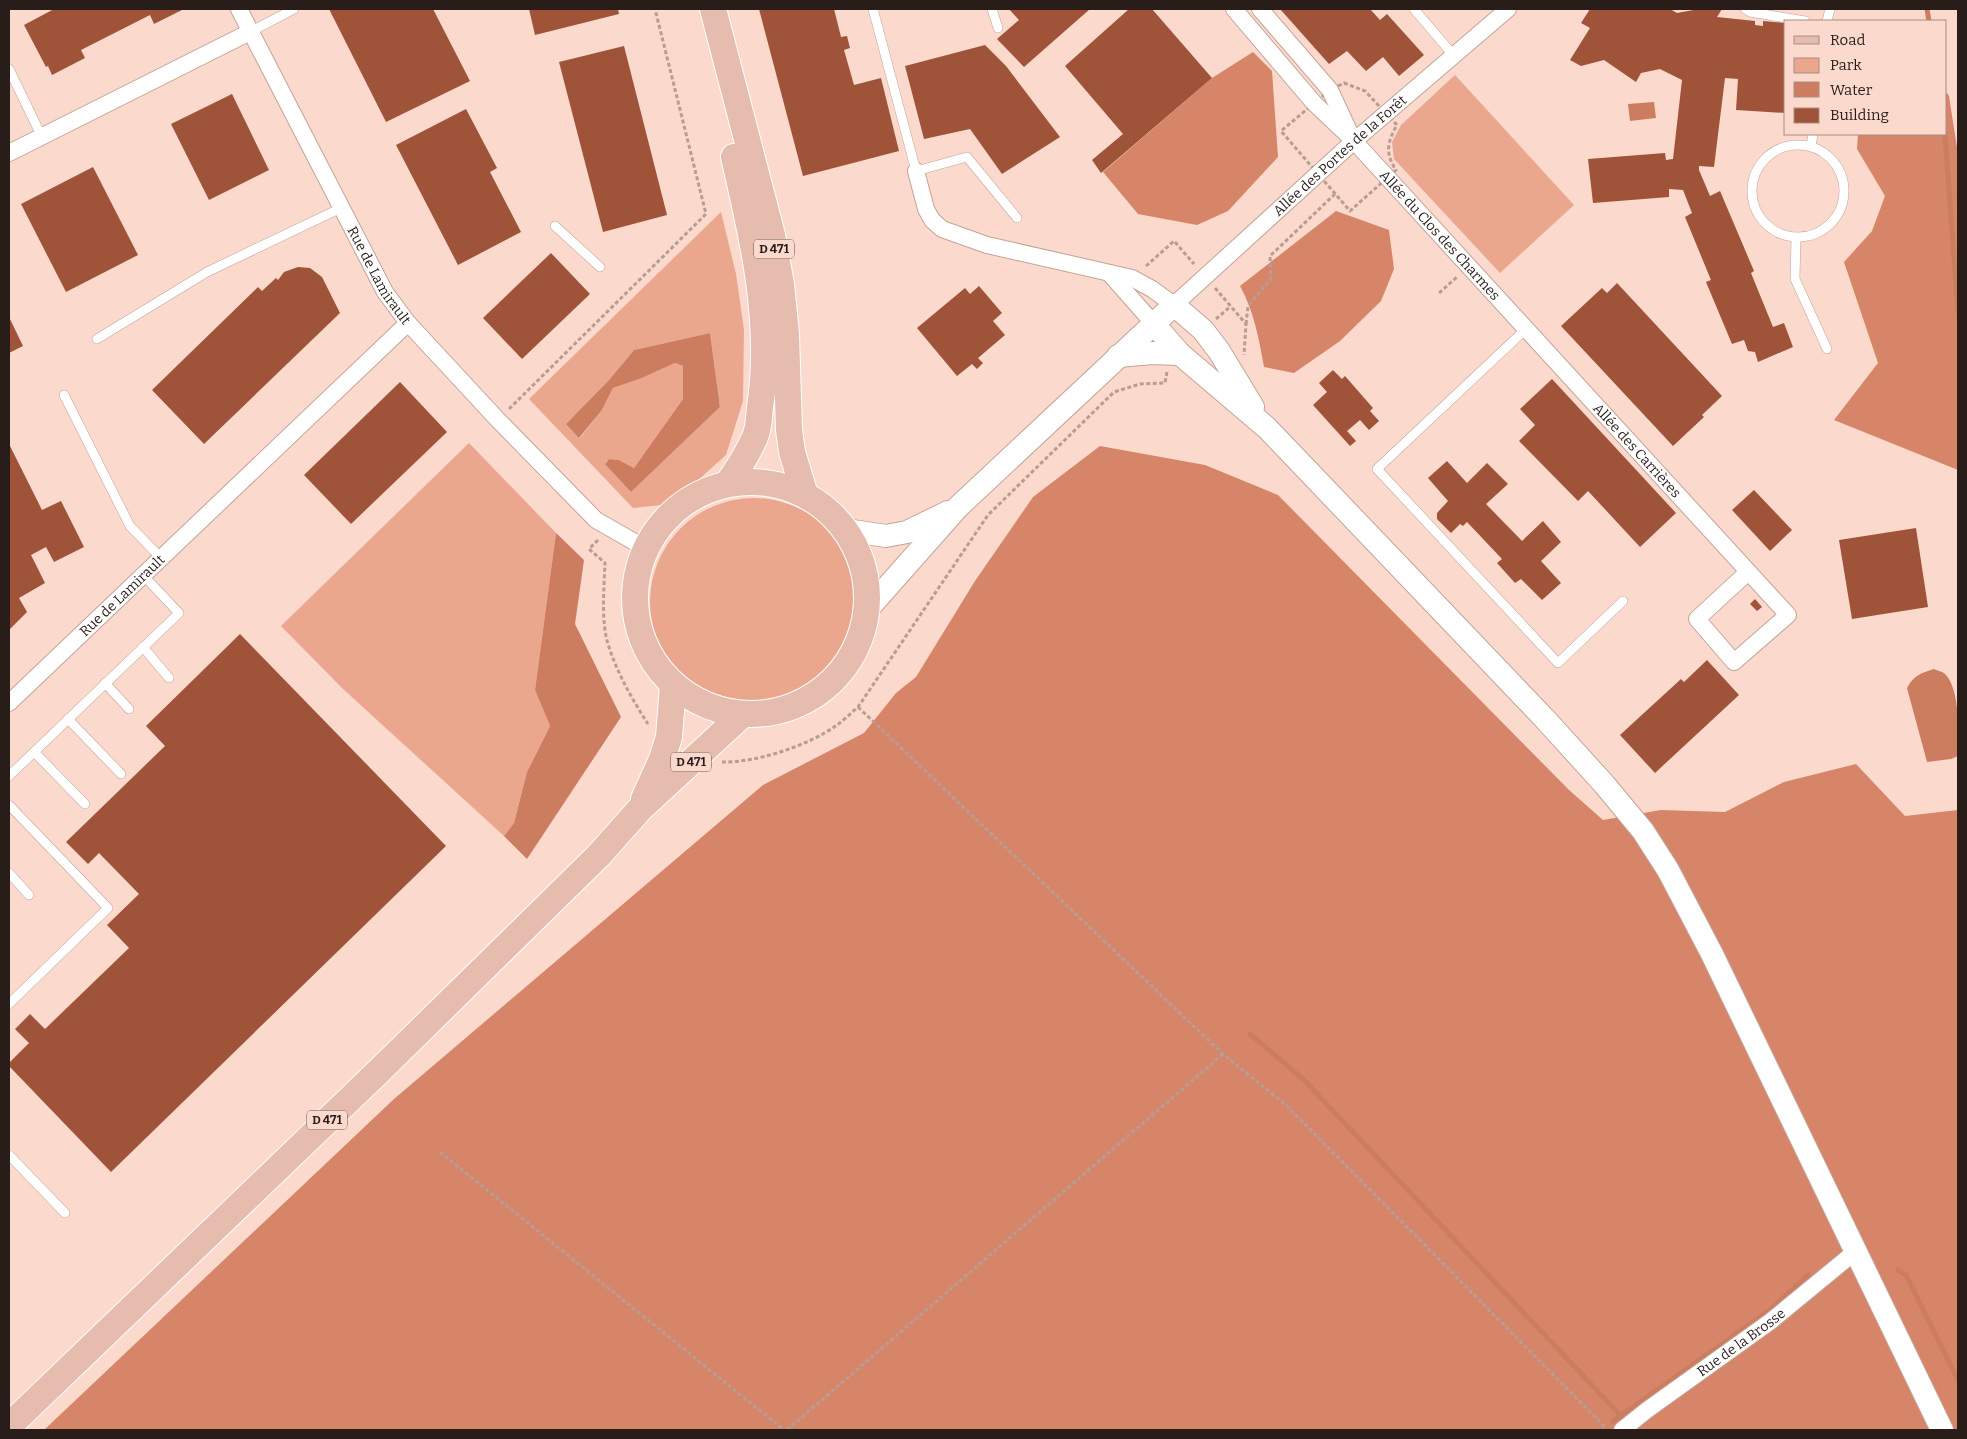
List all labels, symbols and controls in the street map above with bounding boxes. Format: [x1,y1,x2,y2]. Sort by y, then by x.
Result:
legend [1784,20,1947,135]
text: Road [1830,31,1865,49]
text: Park [1830,56,1862,74]
text: Water [1830,81,1873,99]
street label: Allée des Portes de la Forêt [1269,91,1410,219]
text: Building [1830,106,1889,124]
street label: Allée du Clos des Charmes [1376,166,1504,304]
street label: Rue de Lamirault [344,223,414,328]
road number: D 471 [754,240,794,258]
street label: Allée des Carrières [1590,400,1685,501]
street label: Rue de Lamirault [76,551,168,640]
road number: D 471 [671,752,711,772]
road number: D 471 [307,1110,347,1130]
street label: Rue de la Brosse [1694,1304,1789,1380]

